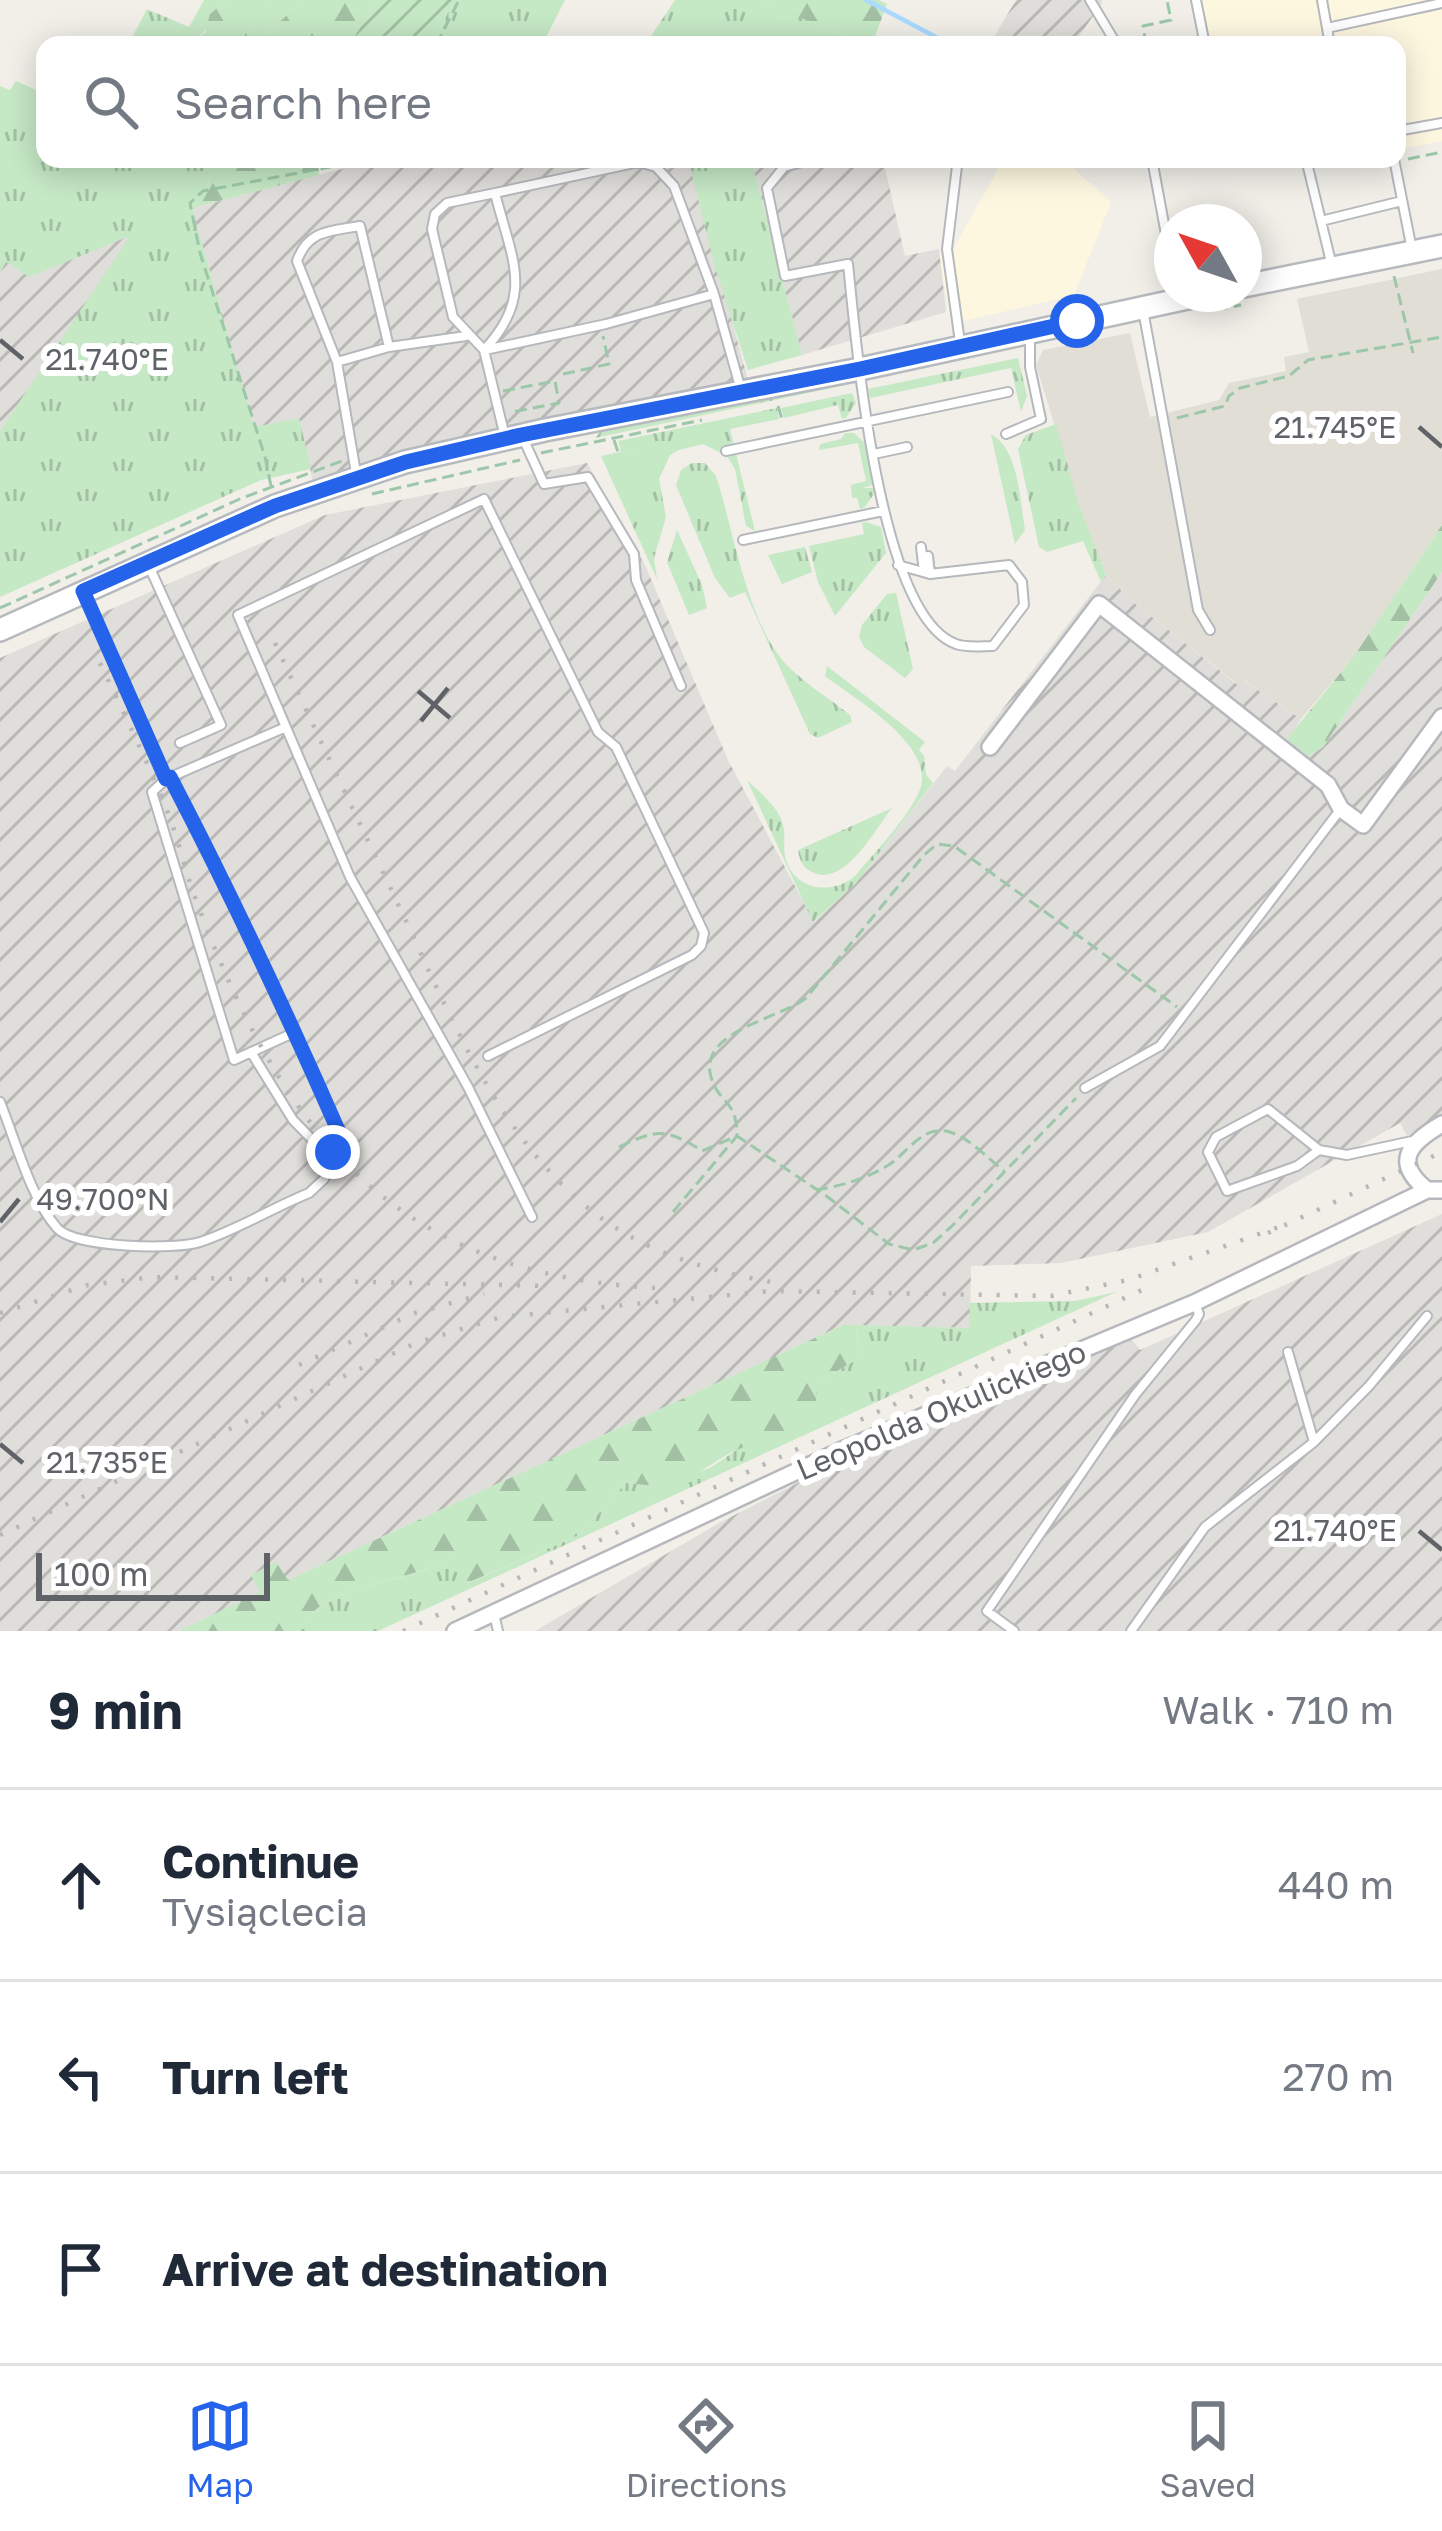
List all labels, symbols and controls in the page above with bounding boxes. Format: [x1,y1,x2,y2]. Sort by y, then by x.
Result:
search box [36,36,1406,168]
icon: search [78,69,144,135]
text: Search here [174,75,432,129]
north arrow [1154,204,1262,312]
route start [1050,294,1104,348]
text: 21.740°E [45,341,169,377]
text: 21.745°E [1274,409,1396,445]
route end [306,1125,360,1179]
text: 49.700°N [36,1181,170,1217]
street label: Leopolda Okulickiego [791,1333,1091,1487]
text: 21.735°E [46,1444,168,1480]
text: 21.740°E [1273,1512,1397,1548]
scale bar [36,1547,270,1600]
text: 100 m [54,1554,148,1593]
text: 9 min [48,1679,183,1740]
text: Walk · 710 m [1162,1686,1394,1733]
text: Continue [162,1834,359,1888]
icon: ahead [48,1852,114,1918]
text: 440 m [1278,1861,1394,1908]
text: Tysiąclecia [162,1888,368,1935]
icon: left [48,2044,114,2110]
text: Turn left [162,2050,349,2104]
text: 270 m [1282,2053,1394,2100]
icon: arrive [48,2236,114,2302]
text: Arrive at destination [162,2242,608,2296]
tab: Map [186,2393,254,2504]
tab: Directions [626,2393,787,2504]
tab: Saved [1159,2393,1256,2504]

